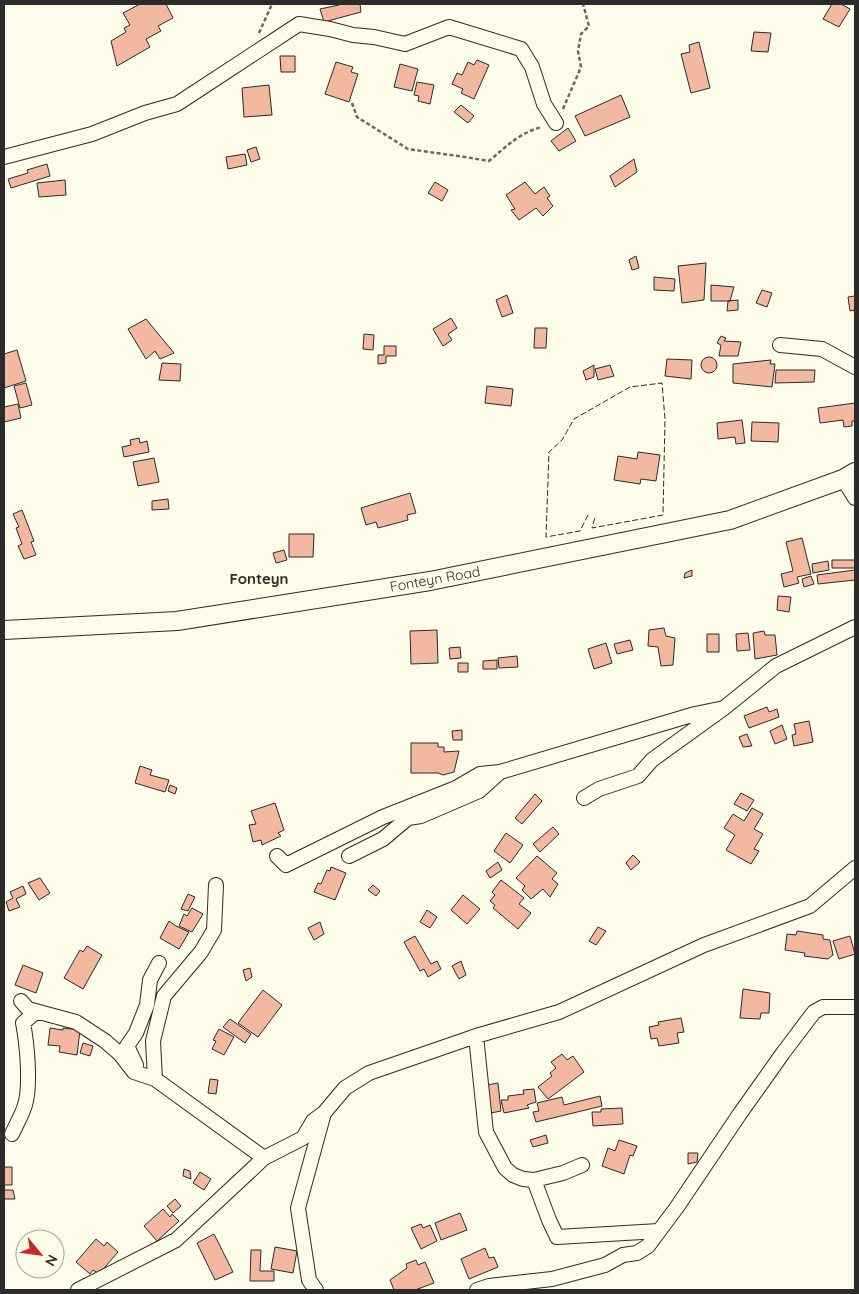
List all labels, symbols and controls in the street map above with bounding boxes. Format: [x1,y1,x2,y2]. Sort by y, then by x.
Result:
street label: Fonteyn Road [388,562,482,596]
district label: Fonteyn [229,569,289,588]
north arrow [15,1229,65,1279]
text: N [41,1251,62,1269]

